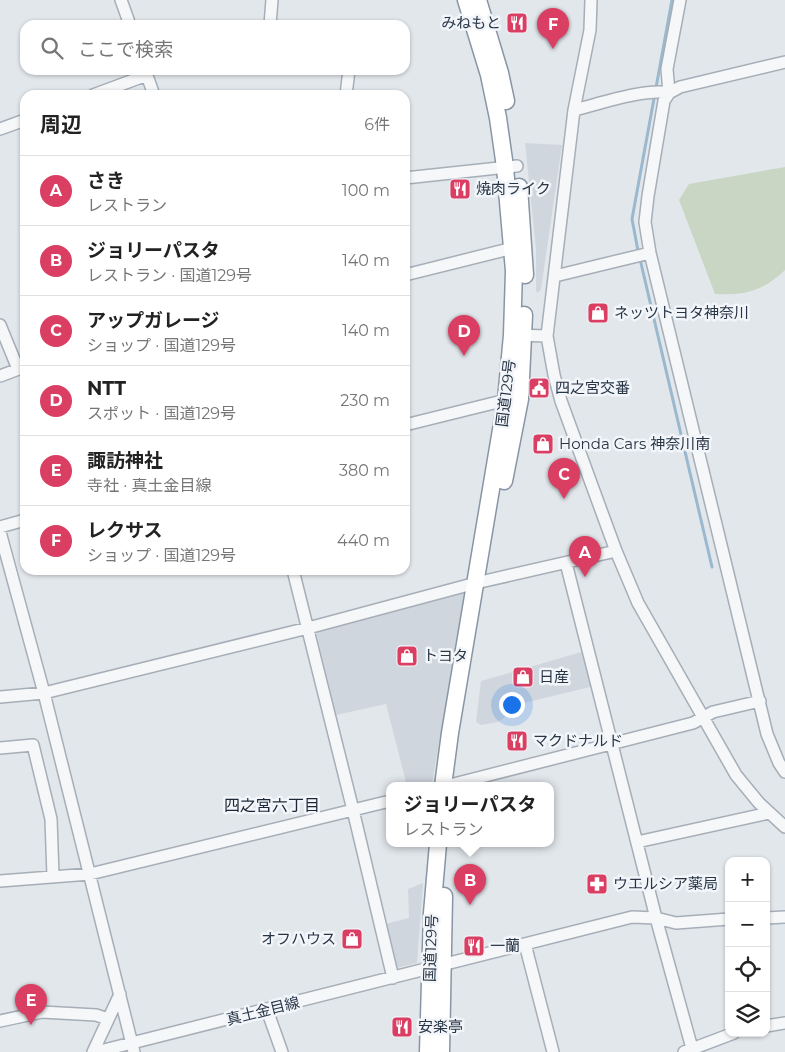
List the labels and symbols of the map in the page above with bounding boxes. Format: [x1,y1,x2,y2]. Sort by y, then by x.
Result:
pin: F [537,8,569,49]
restaurant icon: みねもと [505,11,529,35]
place label: みねもと [441,13,501,32]
restaurant icon: 焼肉ライク [448,177,472,201]
place label: 焼肉ライク [476,179,551,198]
shop icon: ネッツトヨタ神奈川 [586,301,610,325]
place label: ネッツトヨタ神奈川 [614,303,749,322]
pin: D [448,315,480,356]
street label: 国道129号 [492,358,519,428]
public building icon: 四之宮交番 [527,376,551,400]
place label: 四之宮交番 [555,378,630,397]
shop icon: Honda Cars 神奈川南 [531,432,555,456]
place label: Honda Cars 神奈川南 [559,434,710,453]
pin: C [548,458,580,499]
pin: A [569,536,601,577]
shop icon: トヨタ [395,644,419,668]
place label: トヨタ [423,646,468,665]
shop icon: 日産 [511,665,535,689]
place label: 日産 [539,667,569,686]
your location [499,692,525,718]
restaurant icon: マクドナルド [505,729,529,753]
place label: マクドナルド [533,731,623,750]
district label: 四之宮六丁目 [224,796,320,815]
pin: B [454,864,486,905]
pharmacy icon: ウエルシア薬局 [585,872,609,896]
place label: ウエルシア薬局 [613,874,718,893]
street label: 国道129号 [420,914,441,982]
shop icon: オフハウス [340,927,364,951]
place label: オフハウス [261,929,336,948]
restaurant icon: 一蘭 [462,934,486,958]
place label: 一蘭 [490,936,520,955]
pin: E [15,984,47,1025]
street label: 真土金目線 [224,992,302,1029]
restaurant icon: 安楽亭 [390,1015,414,1039]
place label: 安楽亭 [418,1017,463,1036]

